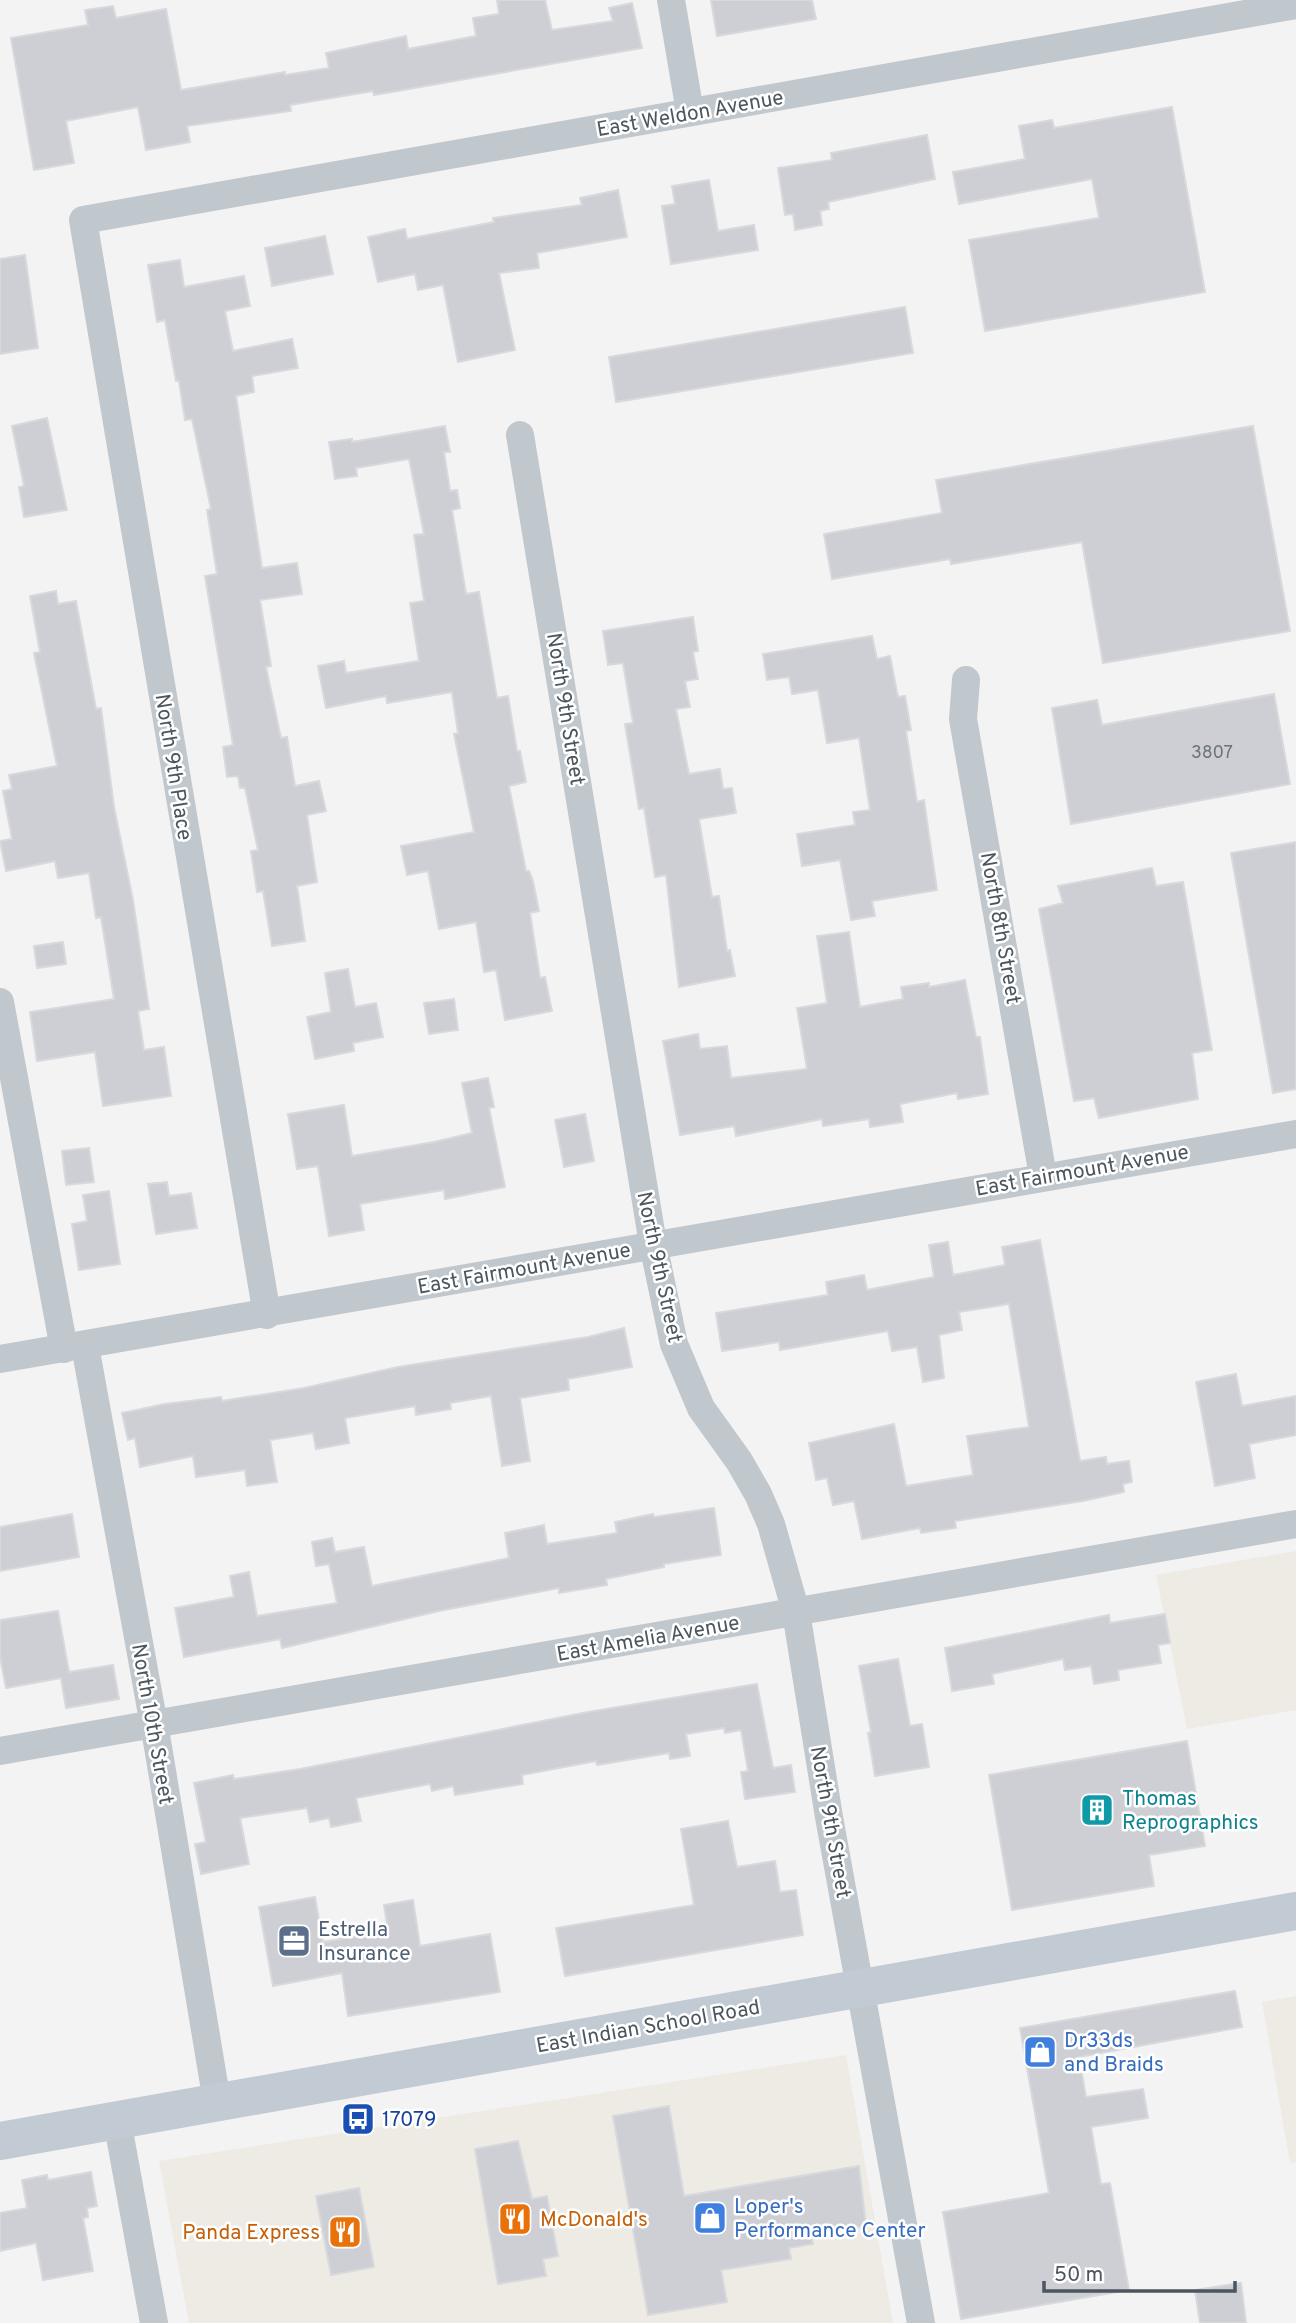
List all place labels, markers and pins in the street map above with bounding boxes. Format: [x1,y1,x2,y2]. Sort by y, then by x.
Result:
place label: Thomas Reprographics [1122,1786,1259,1837]
building icon: Thomas Reprographics [1078,1791,1116,1829]
place label: Estrella Insurance [318,1917,411,1968]
office icon: Estrella Insurance [275,1922,313,1960]
place label: Dr33ds and Braids [1064,2028,1164,2079]
shop icon: Dr33ds and Braids [1021,2033,1059,2071]
bus stop icon: 17079 [339,2100,377,2138]
place label: 17079 [382,2107,436,2134]
place label: Loper's Performance Center [734,2194,926,2245]
shop icon: Loper's Performance Center [691,2199,729,2237]
restaurant icon: McDonald's [496,2200,534,2238]
place label: McDonald's [540,2207,648,2234]
restaurant icon: Panda Express [326,2213,364,2251]
place label: Panda Express [182,2220,320,2247]

